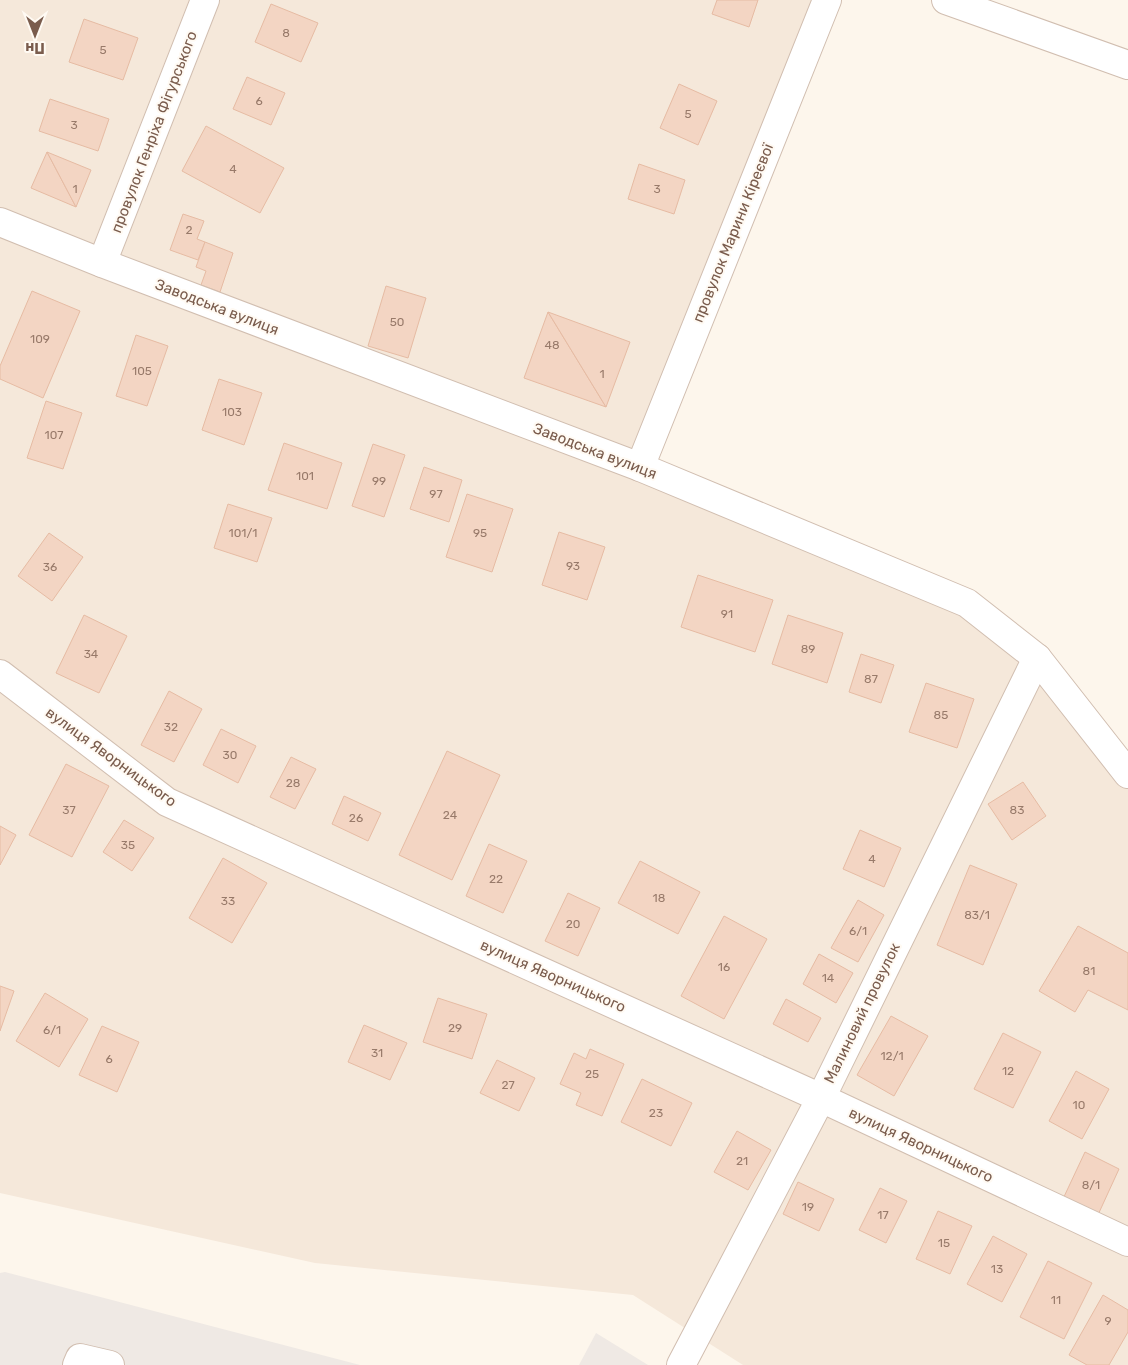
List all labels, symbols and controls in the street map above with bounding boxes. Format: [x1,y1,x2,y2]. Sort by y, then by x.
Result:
north arrow [10,10,60,60]
house number: 8 [282,26,290,40]
street label: провулок Генріха Фігурського [107,28,201,236]
text: Пн [25,39,45,56]
house number: 5 [99,43,107,57]
house number: 6 [255,94,263,108]
house number: 5 [684,107,692,121]
house number: 3 [70,118,78,132]
street label: провулок Марини Кіреєвої [689,141,777,325]
house number: 4 [229,162,237,176]
house number: 1 [72,182,78,196]
house number: 3 [653,182,661,196]
house number: 2 [185,223,193,237]
street label: Заводська вулиця [153,275,281,339]
house number: 50 [390,315,404,329]
house number: 109 [30,332,50,346]
house number: 48 [544,338,560,352]
house number: 105 [132,364,152,378]
house number: 1 [599,367,605,381]
house number: 103 [222,405,242,419]
street label: Заводська вулиця [531,419,659,483]
house number: 107 [45,428,63,442]
house number: 101 [296,469,314,483]
house number: 99 [372,474,386,488]
house number: 97 [429,487,443,501]
house number: 101/1 [229,526,257,540]
house number: 95 [473,526,487,540]
house number: 93 [566,559,580,573]
house number: 36 [43,560,57,574]
house number: 91 [721,607,733,621]
house number: 89 [801,642,815,656]
house number: 34 [84,647,99,661]
house number: 87 [864,672,878,686]
street label: вулиця Яворницького [42,704,180,810]
house number: 85 [934,708,948,722]
house number: 32 [164,720,178,734]
house number: 30 [223,748,237,762]
house number: 28 [286,776,300,790]
house number: 37 [62,803,76,817]
house number: 83 [1010,803,1024,817]
house number: 24 [443,808,458,822]
house number: 26 [349,811,363,825]
house number: 35 [121,838,135,852]
house number: 4 [868,852,876,866]
house number: 22 [489,872,503,886]
house number: 18 [653,891,665,905]
house number: 33 [221,894,235,908]
house number: 83/1 [964,908,990,922]
house number: 20 [566,917,580,931]
house number: 6/1 [849,924,867,938]
street label: вулиця Яворницького [478,936,628,1016]
street label: Малиновий провулок [820,940,904,1086]
house number: 16 [718,960,730,974]
house number: 81 [1083,964,1095,978]
house number: 14 [822,971,835,985]
house number: 29 [448,1021,462,1035]
house number: 6/1 [43,1023,61,1037]
house number: 31 [371,1046,383,1060]
house number: 12/1 [880,1049,904,1063]
house number: 6 [105,1052,113,1066]
house number: 12 [1002,1064,1014,1078]
house number: 25 [585,1067,599,1081]
house number: 27 [501,1078,515,1092]
house number: 10 [1073,1098,1085,1112]
street label: вулиця Яворницького [846,1104,996,1186]
house number: 23 [649,1106,663,1120]
house number: 21 [736,1154,748,1168]
house number: 8/1 [1082,1178,1100,1192]
house number: 19 [802,1200,814,1214]
house number: 17 [877,1208,889,1222]
house number: 15 [938,1236,950,1250]
house number: 13 [991,1262,1003,1276]
house number: 11 [1051,1293,1061,1307]
house number: 9 [1104,1314,1112,1328]

